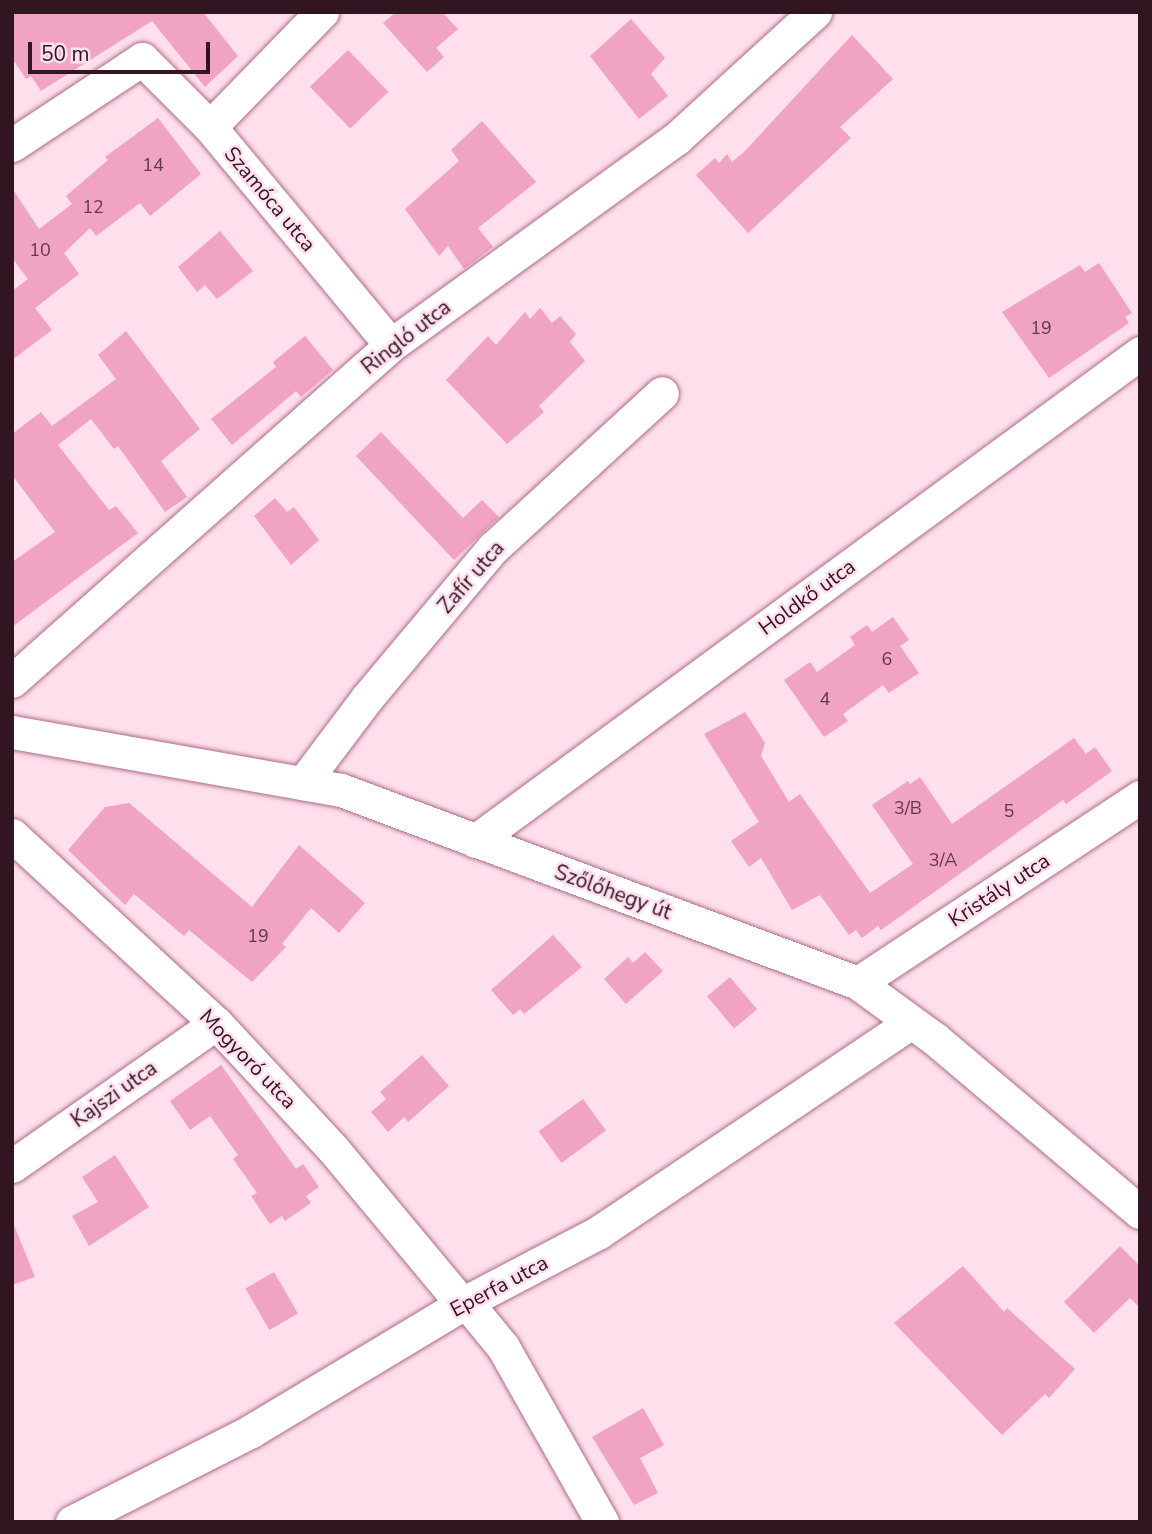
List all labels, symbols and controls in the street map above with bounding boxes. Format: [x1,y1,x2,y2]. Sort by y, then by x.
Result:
scale bar [32,28,214,72]
text: 50 m [41,40,90,68]
street label: Szamóca utca [219,141,321,257]
house number: 14 [142,154,164,176]
house number: 12 [82,196,104,218]
house number: 10 [29,239,51,261]
street label: Ringló utca [356,294,456,380]
house number: 19 [1030,317,1052,339]
street label: Zafír utca [433,536,509,618]
street label: Holdkő utca [754,554,860,640]
house number: 6 [882,648,892,670]
house number: 4 [820,688,830,710]
house number: 3/B [894,797,922,819]
house number: 5 [1004,800,1014,822]
street label: Kristály utca [944,848,1054,932]
house number: 3/A [929,849,957,871]
street label: Szőlőhegy út [551,859,675,925]
house number: 19 [247,925,269,947]
street label: Mogyoró utca [194,1004,302,1114]
street label: Kajszi utca [66,1055,162,1133]
street label: Eperfa utca [446,1250,552,1322]

